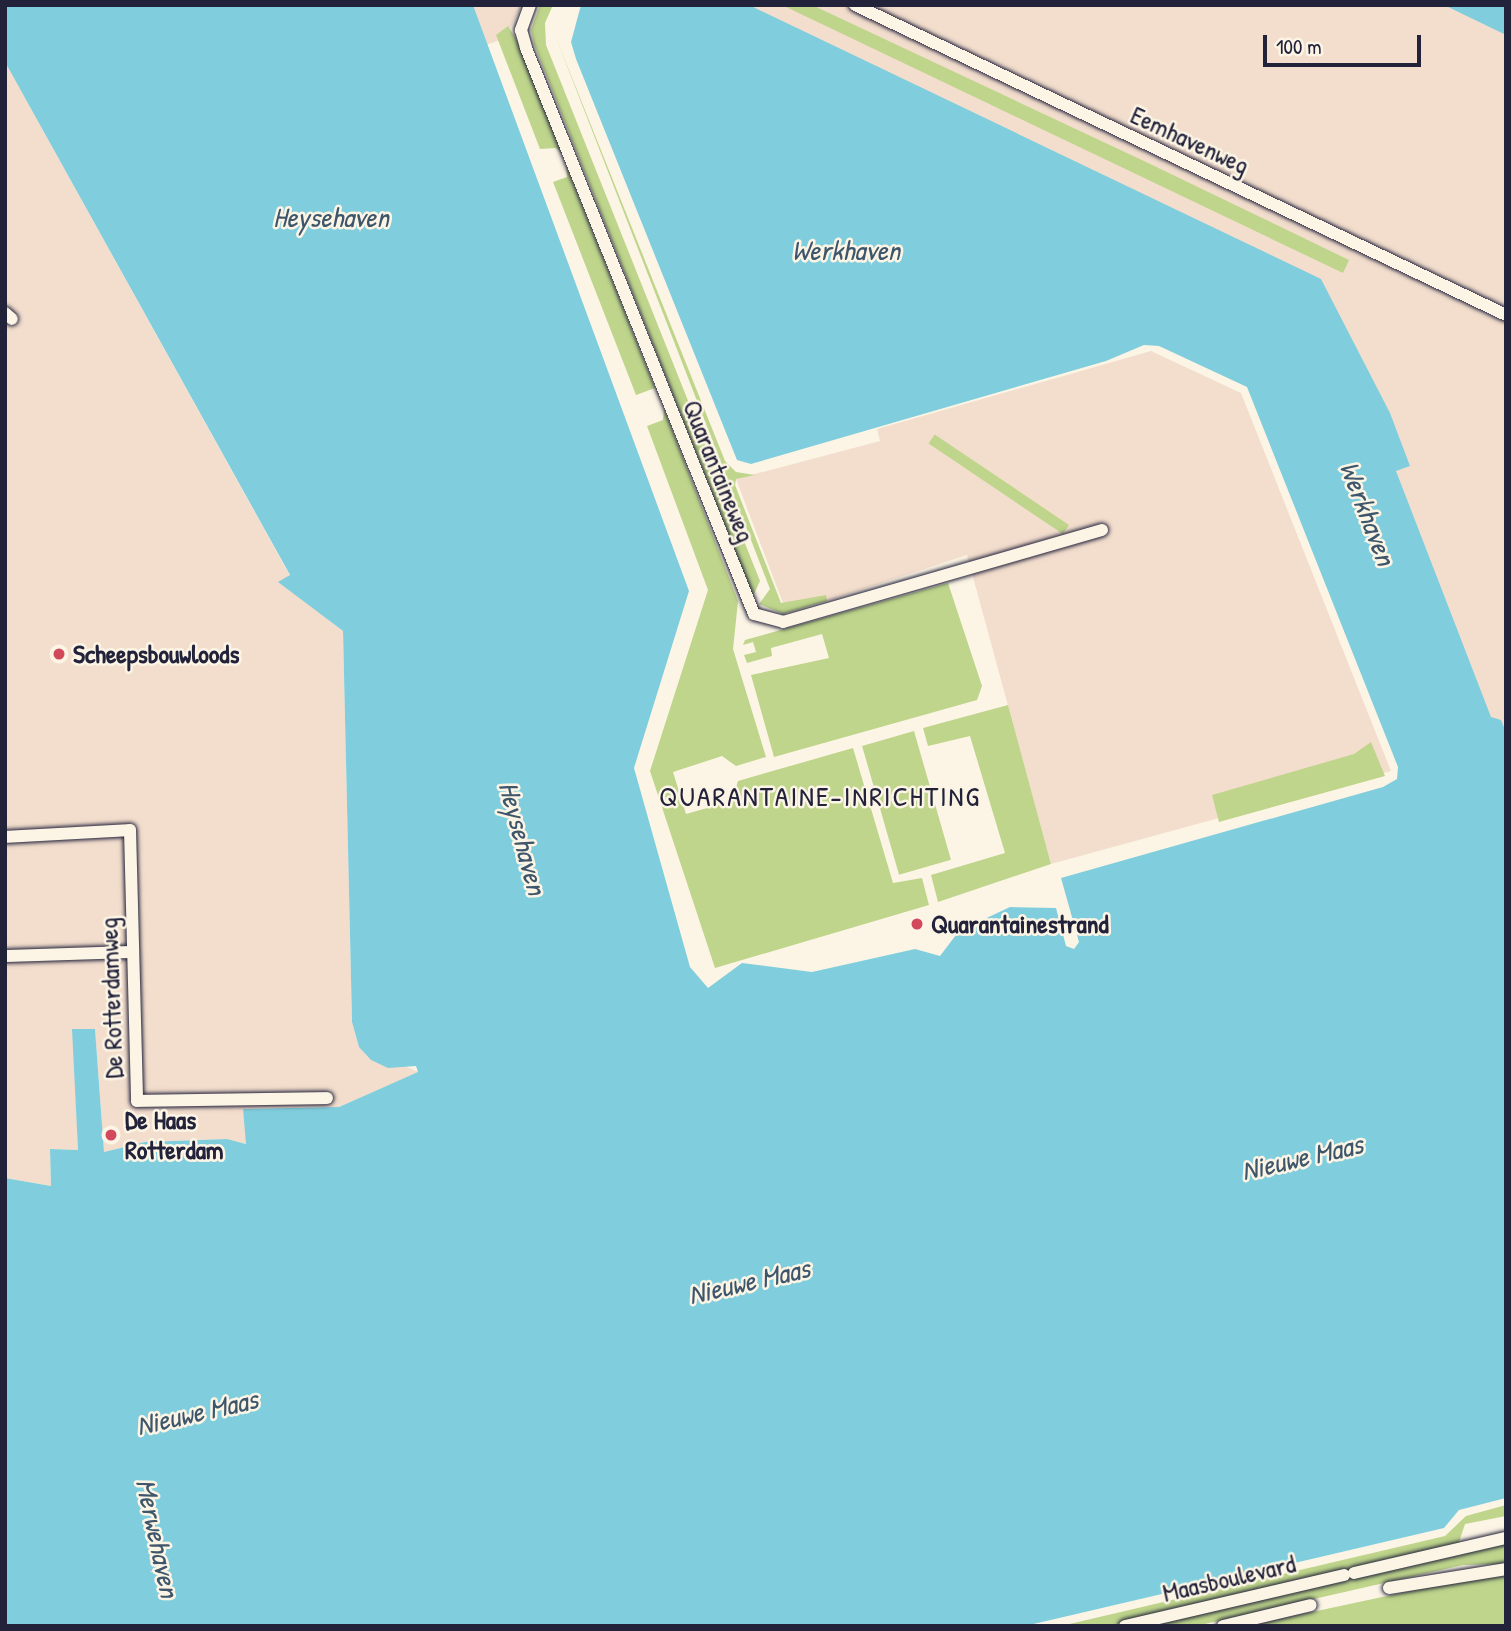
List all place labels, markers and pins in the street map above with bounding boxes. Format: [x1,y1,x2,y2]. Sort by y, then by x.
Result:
place label: Scheepsbouwloods [73,638,239,670]
marker: Scheepsbouwloods [51,646,67,662]
place label: Quarantainestrand [931,908,1109,940]
marker: Quarantainestrand [909,916,925,932]
place label: De Haas Rotterdam [125,1104,224,1166]
marker: De Haas Rotterdam [103,1127,119,1143]

